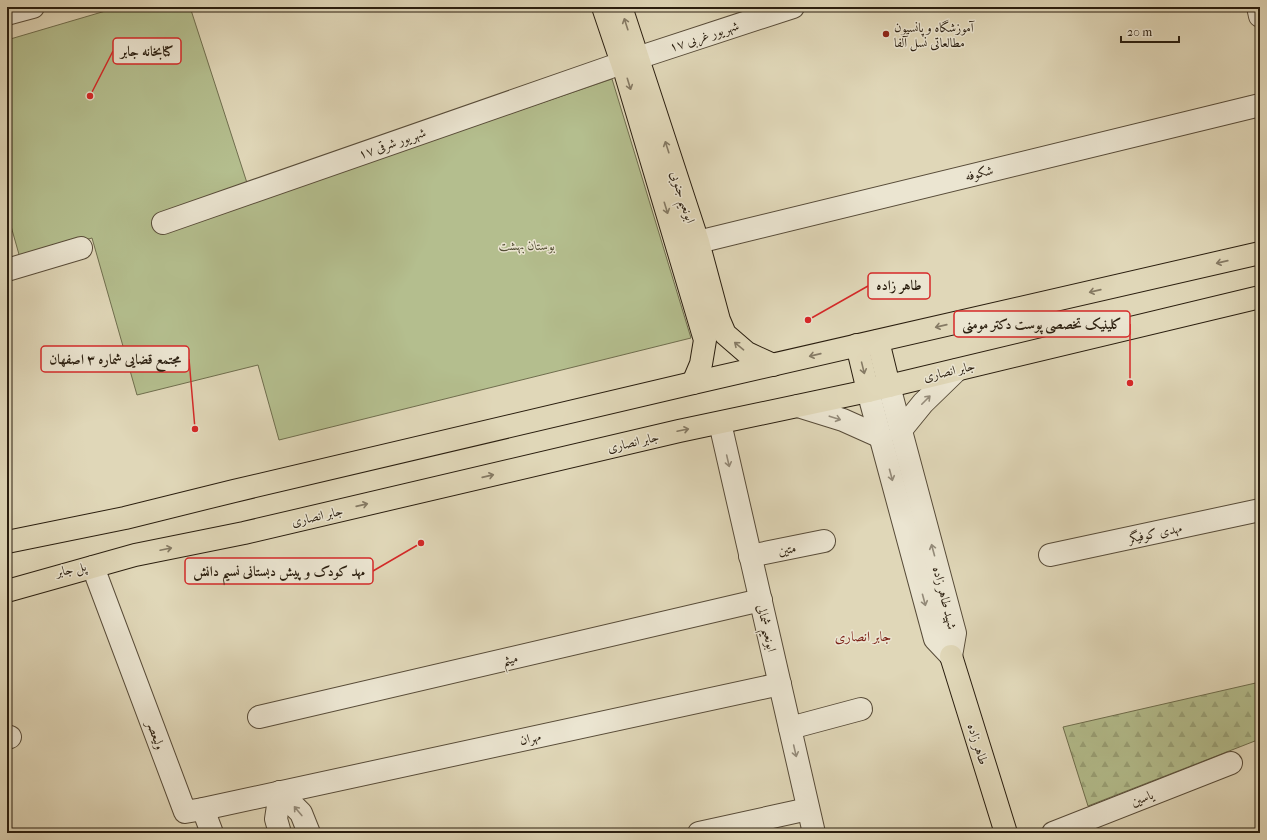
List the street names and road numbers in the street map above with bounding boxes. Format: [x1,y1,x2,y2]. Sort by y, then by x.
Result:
street label: ۱۷ شهریور غربی [667,18,741,56]
street label: ۱۷ شهریور شرقی [356,124,428,162]
street label: شکوفه [963,162,995,185]
street label: ابونعیم جنوبی [662,169,699,227]
street label: جابر انصاری [922,358,977,385]
street label: جابر انصاری [606,429,661,456]
street label: جابر انصاری [290,503,345,530]
street label: مهدی کوفیگر [1125,520,1183,547]
street label: متین [777,540,797,558]
street label: پل جابر [52,558,88,582]
street label: شهید طاهر زاده [929,565,960,631]
street label: ابونعیم شمالی [748,603,780,655]
street label: میثم [501,650,521,674]
street label: ولیعصر [142,717,168,752]
street label: طاهر زاده [964,722,991,767]
street label: مهران [518,728,542,749]
street label: یاسین [1129,786,1157,810]

